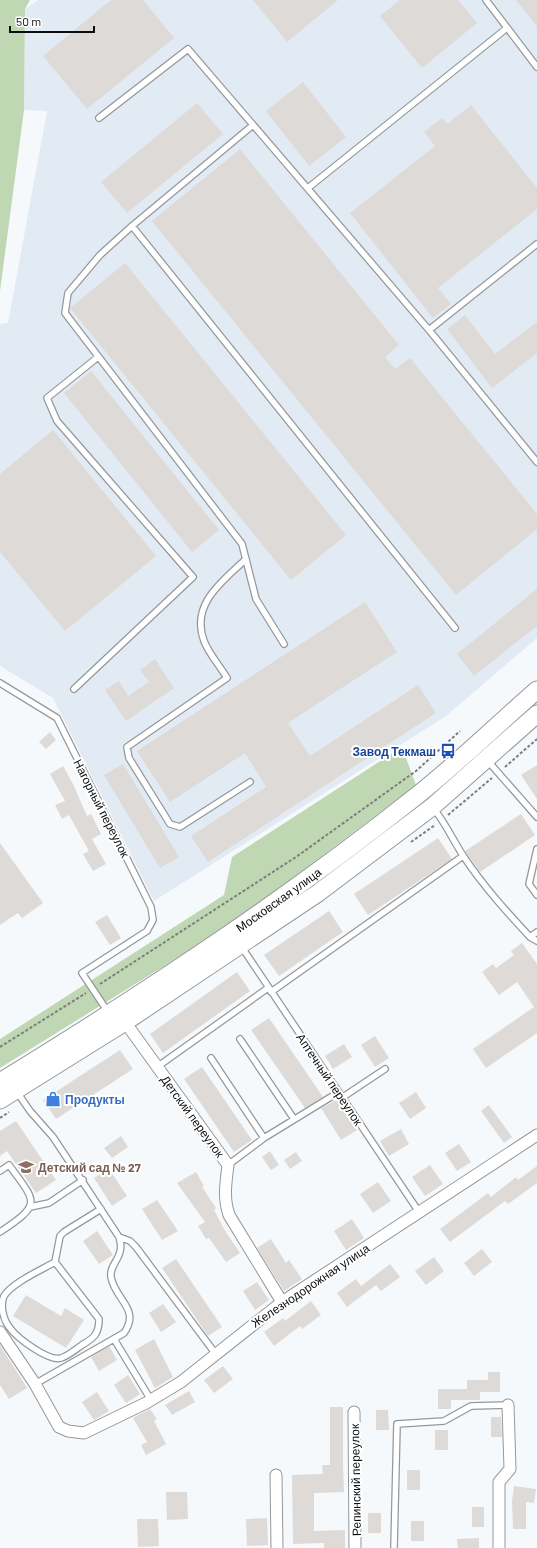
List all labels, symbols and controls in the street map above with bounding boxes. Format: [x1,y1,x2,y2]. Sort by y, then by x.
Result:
scale bar [10,8,94,34]
text: 50 m [16,14,41,28]
bus stop icon: Завод Текмаш [439,742,457,760]
place label: Завод Текмаш [353,744,436,759]
street label: Нагорный переулок [70,757,133,861]
street label: Московская улица [233,864,324,934]
street label: Аптечный переулок [293,1030,366,1129]
street label: Детский переулок [158,1072,228,1161]
shop icon: Продукты [44,1090,62,1108]
place label: Продукты [65,1092,125,1107]
school or university icon: Детский сад № 27 [17,1158,35,1176]
place label: Детский сад № 27 [38,1160,141,1175]
street label: Железнодорожная улица [248,1240,372,1331]
street label: Репинский переулок [347,1423,364,1536]

